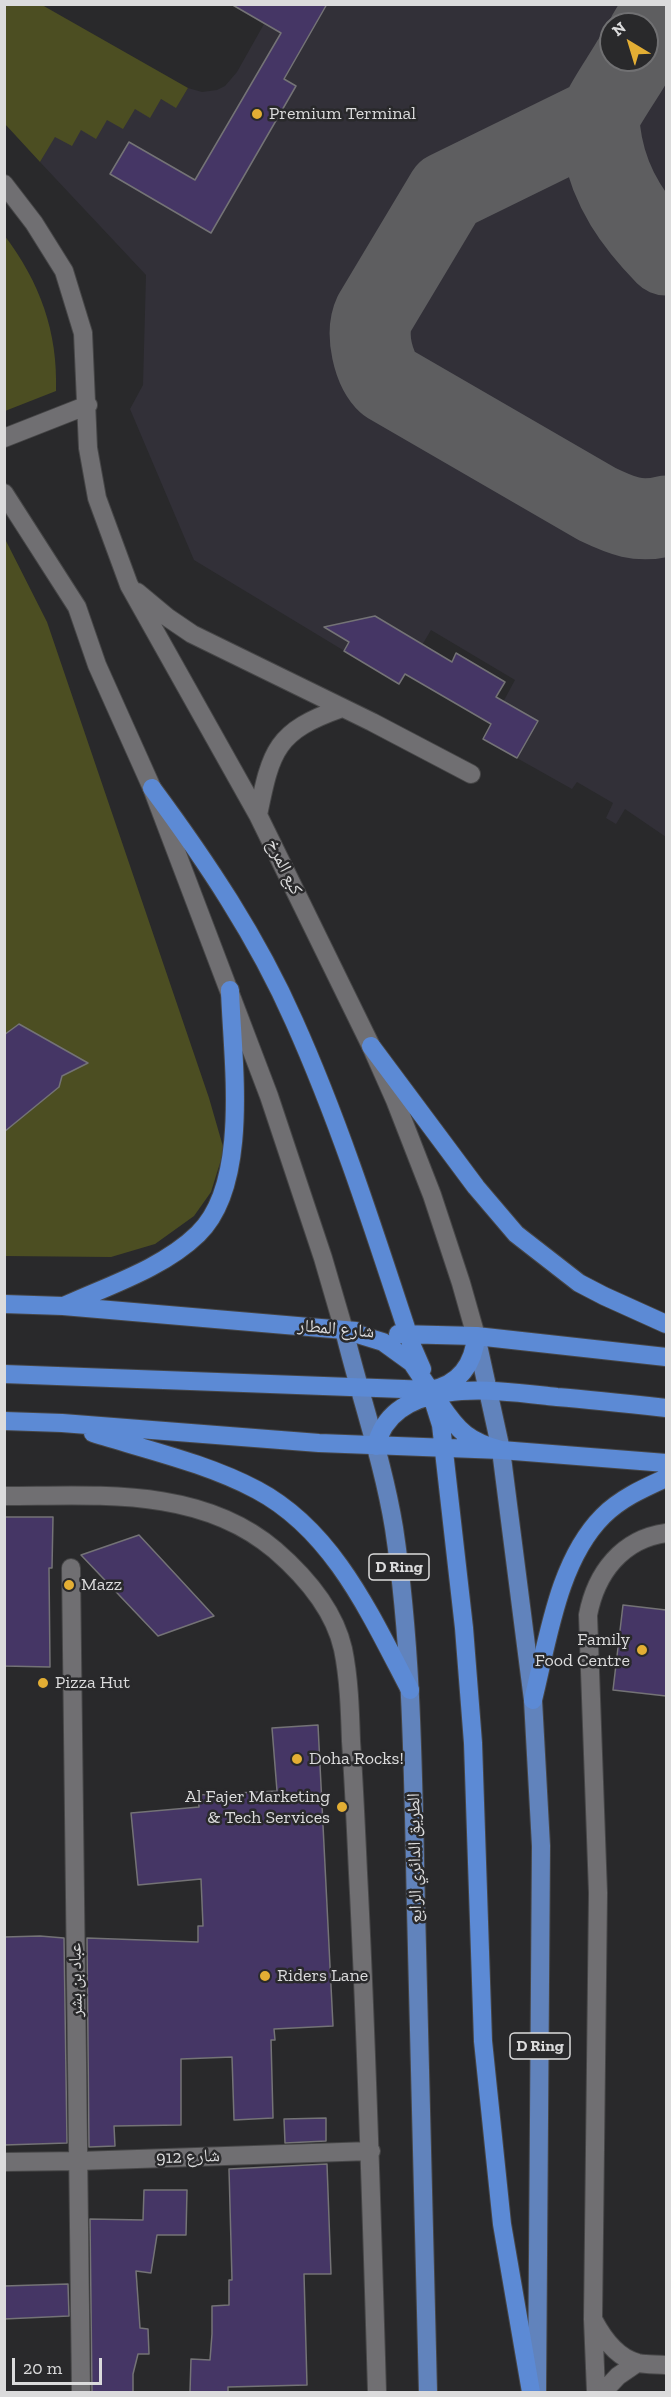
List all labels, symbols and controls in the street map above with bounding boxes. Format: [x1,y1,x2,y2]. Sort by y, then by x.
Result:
north arrow [599,12,659,72]
text: N [608,18,629,40]
place label: Premium Terminal [269,103,416,125]
marker: Premium Terminal [250,107,264,121]
street label: كبع المرخ [261,835,307,899]
street label: شارع المطار [297,1315,375,1343]
road number: D Ring [369,1554,429,1580]
place label: Mazz [81,1574,122,1596]
marker: Mazz [62,1578,76,1592]
place label: Family Food Centre [535,1629,630,1672]
marker: Family Food Centre [635,1643,649,1657]
place label: Pizza Hut [55,1672,130,1694]
marker: Pizza Hut [36,1676,50,1690]
place label: Doha Rocks! [309,1748,404,1770]
marker: Doha Rocks! [290,1752,304,1766]
place label: Al Fajer Marketing & Tech Services [185,1786,330,1828]
street label: الطريق الدائري الرابع [403,1793,427,1923]
marker: Al Fajer Marketing & Tech Services [335,1800,349,1814]
street label: عباد بن بشر [65,1943,87,2017]
place label: Riders Lane [277,1965,368,1987]
marker: Riders Lane [258,1969,272,1983]
road number: D Ring [510,2033,570,2059]
street label: شارع 912 [156,2145,220,2169]
scale bar [15,2346,105,2384]
text: 20 m [23,2357,62,2379]

